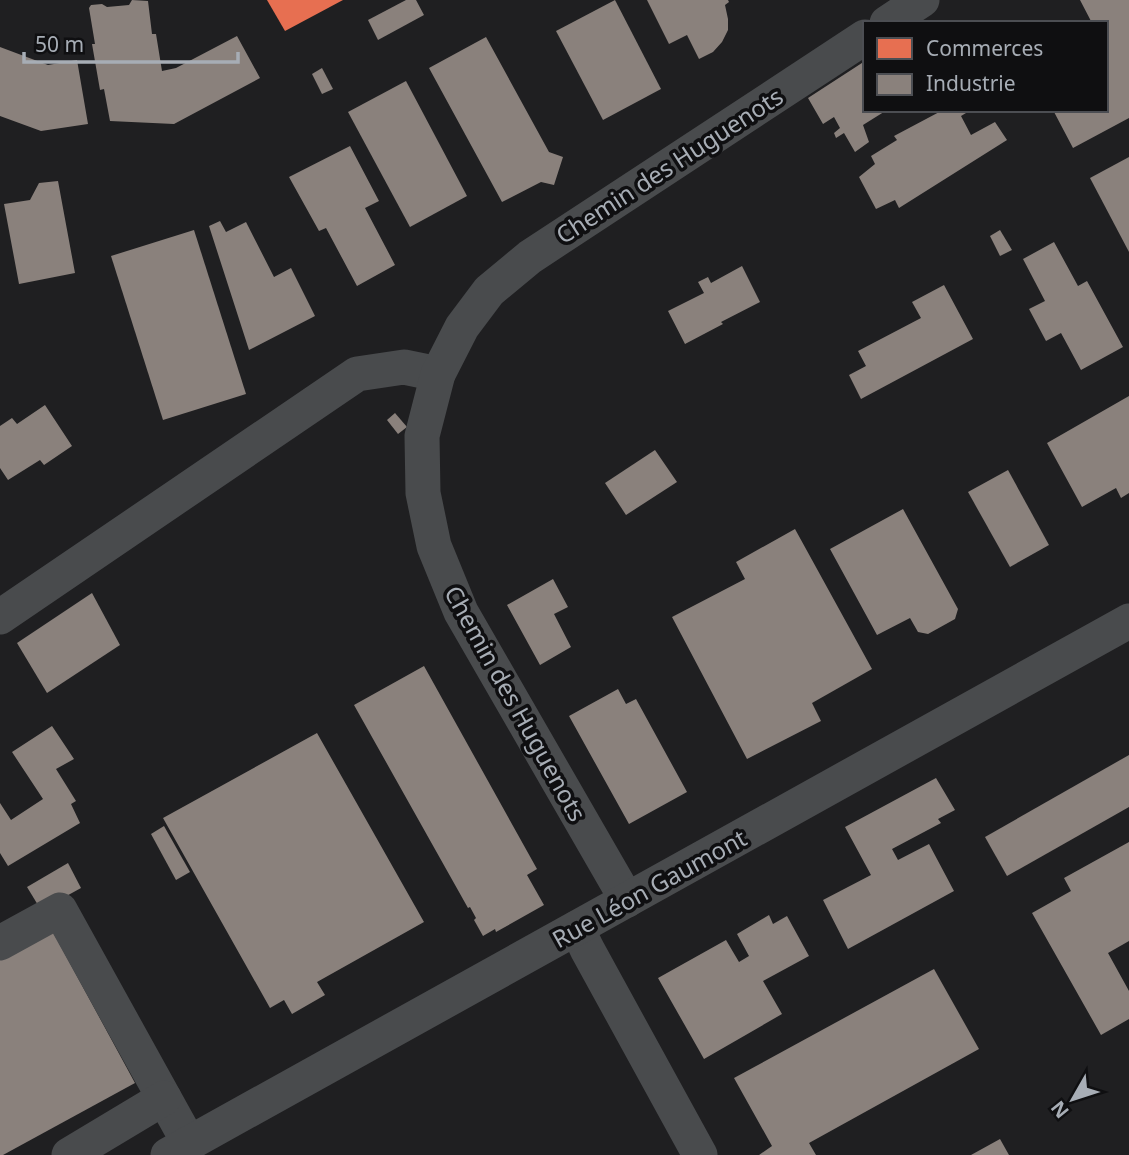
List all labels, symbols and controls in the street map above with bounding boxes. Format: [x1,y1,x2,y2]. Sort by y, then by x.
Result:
scale bar [24,21,238,65]
legend [863,21,1108,112]
text: 50 m [35,30,84,58]
text: Commerces [926,34,1043,62]
text: Industrie [926,69,1016,97]
street label: Chemin des Huguenots [549,79,789,251]
street label: Chemin des Huguenots [437,579,595,827]
street label: Rue Léon Gaumont [546,821,752,955]
north arrow [1038,1064,1108,1134]
text: N [1045,1096,1075,1124]

